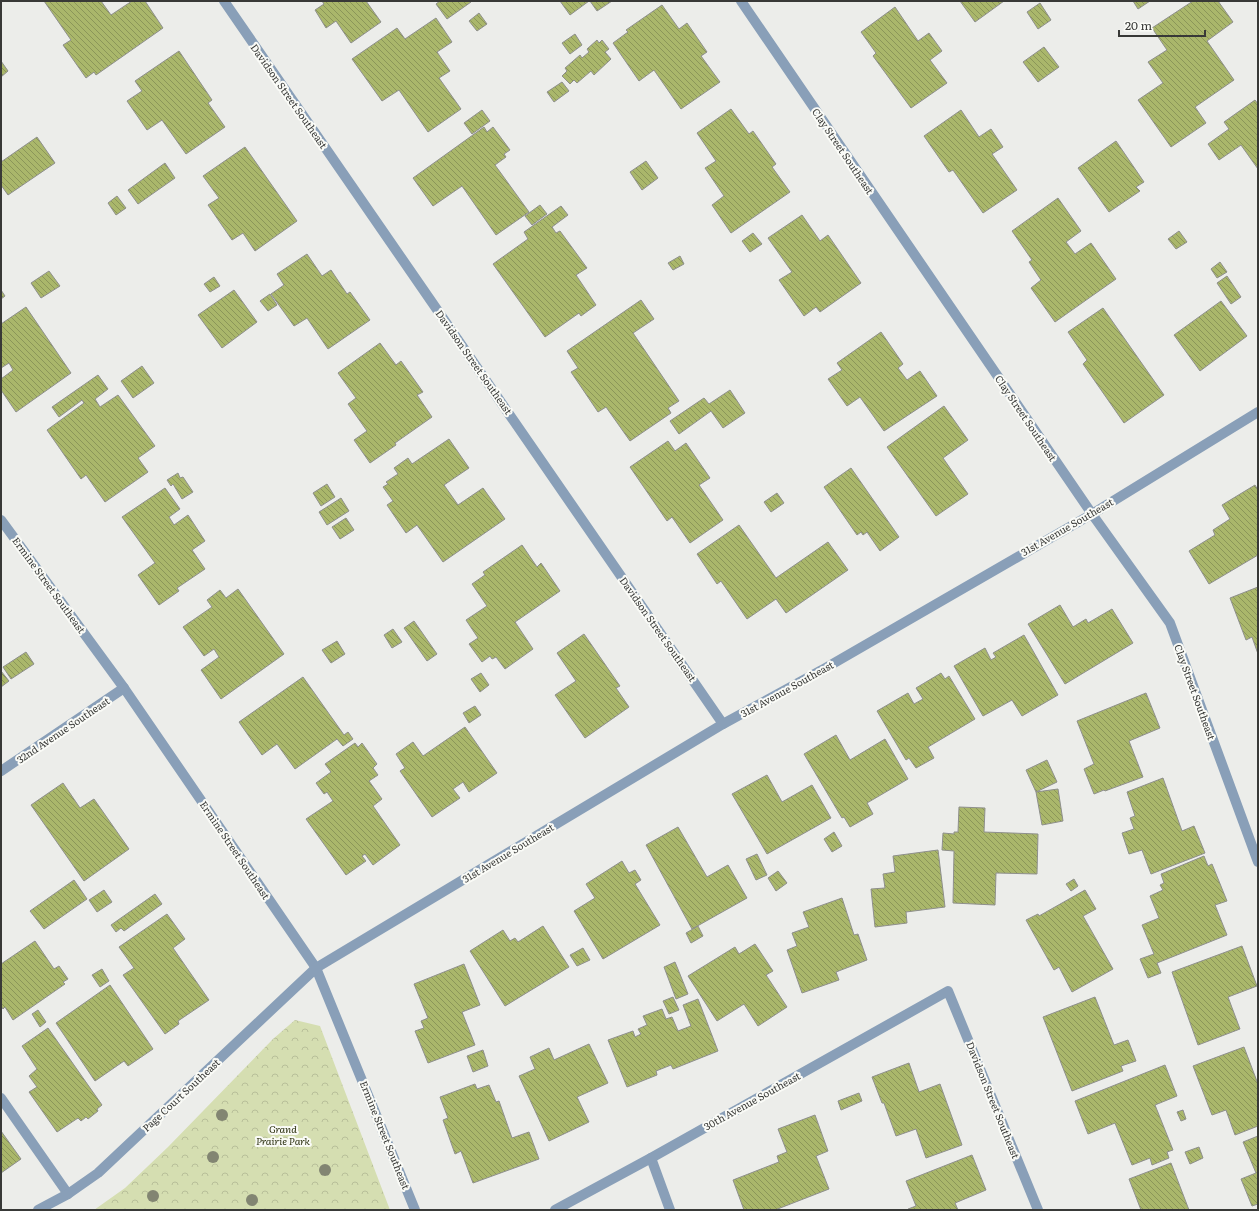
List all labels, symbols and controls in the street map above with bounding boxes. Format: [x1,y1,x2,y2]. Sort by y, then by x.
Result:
scale bar [1119,12,1205,38]
text: 20 m [1125,16,1152,34]
street label: Davidson Street Southeast [247,40,331,151]
street label: Clay Street Southeast [809,105,878,197]
street label: Davidson Street Southeast [432,306,516,417]
street label: Clay Street Southeast [992,372,1061,464]
street label: 31st Avenue Southeast [1018,494,1116,559]
street label: Ermine Street Southeast [9,533,90,636]
street label: Davidson Street Southeast [616,573,700,684]
street label: Clay Street Southeast [1171,642,1220,742]
street label: 31st Avenue Southeast [737,657,836,720]
street label: 32nd Avenue Southeast [13,693,112,766]
street label: Ermine Street Southeast [197,797,274,902]
street label: 31st Avenue Southeast [459,819,556,886]
street label: Davidson Street Southeast [963,1039,1024,1161]
street label: Page Court Southeast [139,1055,223,1135]
street label: 30th Avenue Southeast [701,1068,803,1133]
street label: Ermine Street Southeast [357,1078,414,1191]
park label: Grand Prairie Park [256,1121,311,1148]

